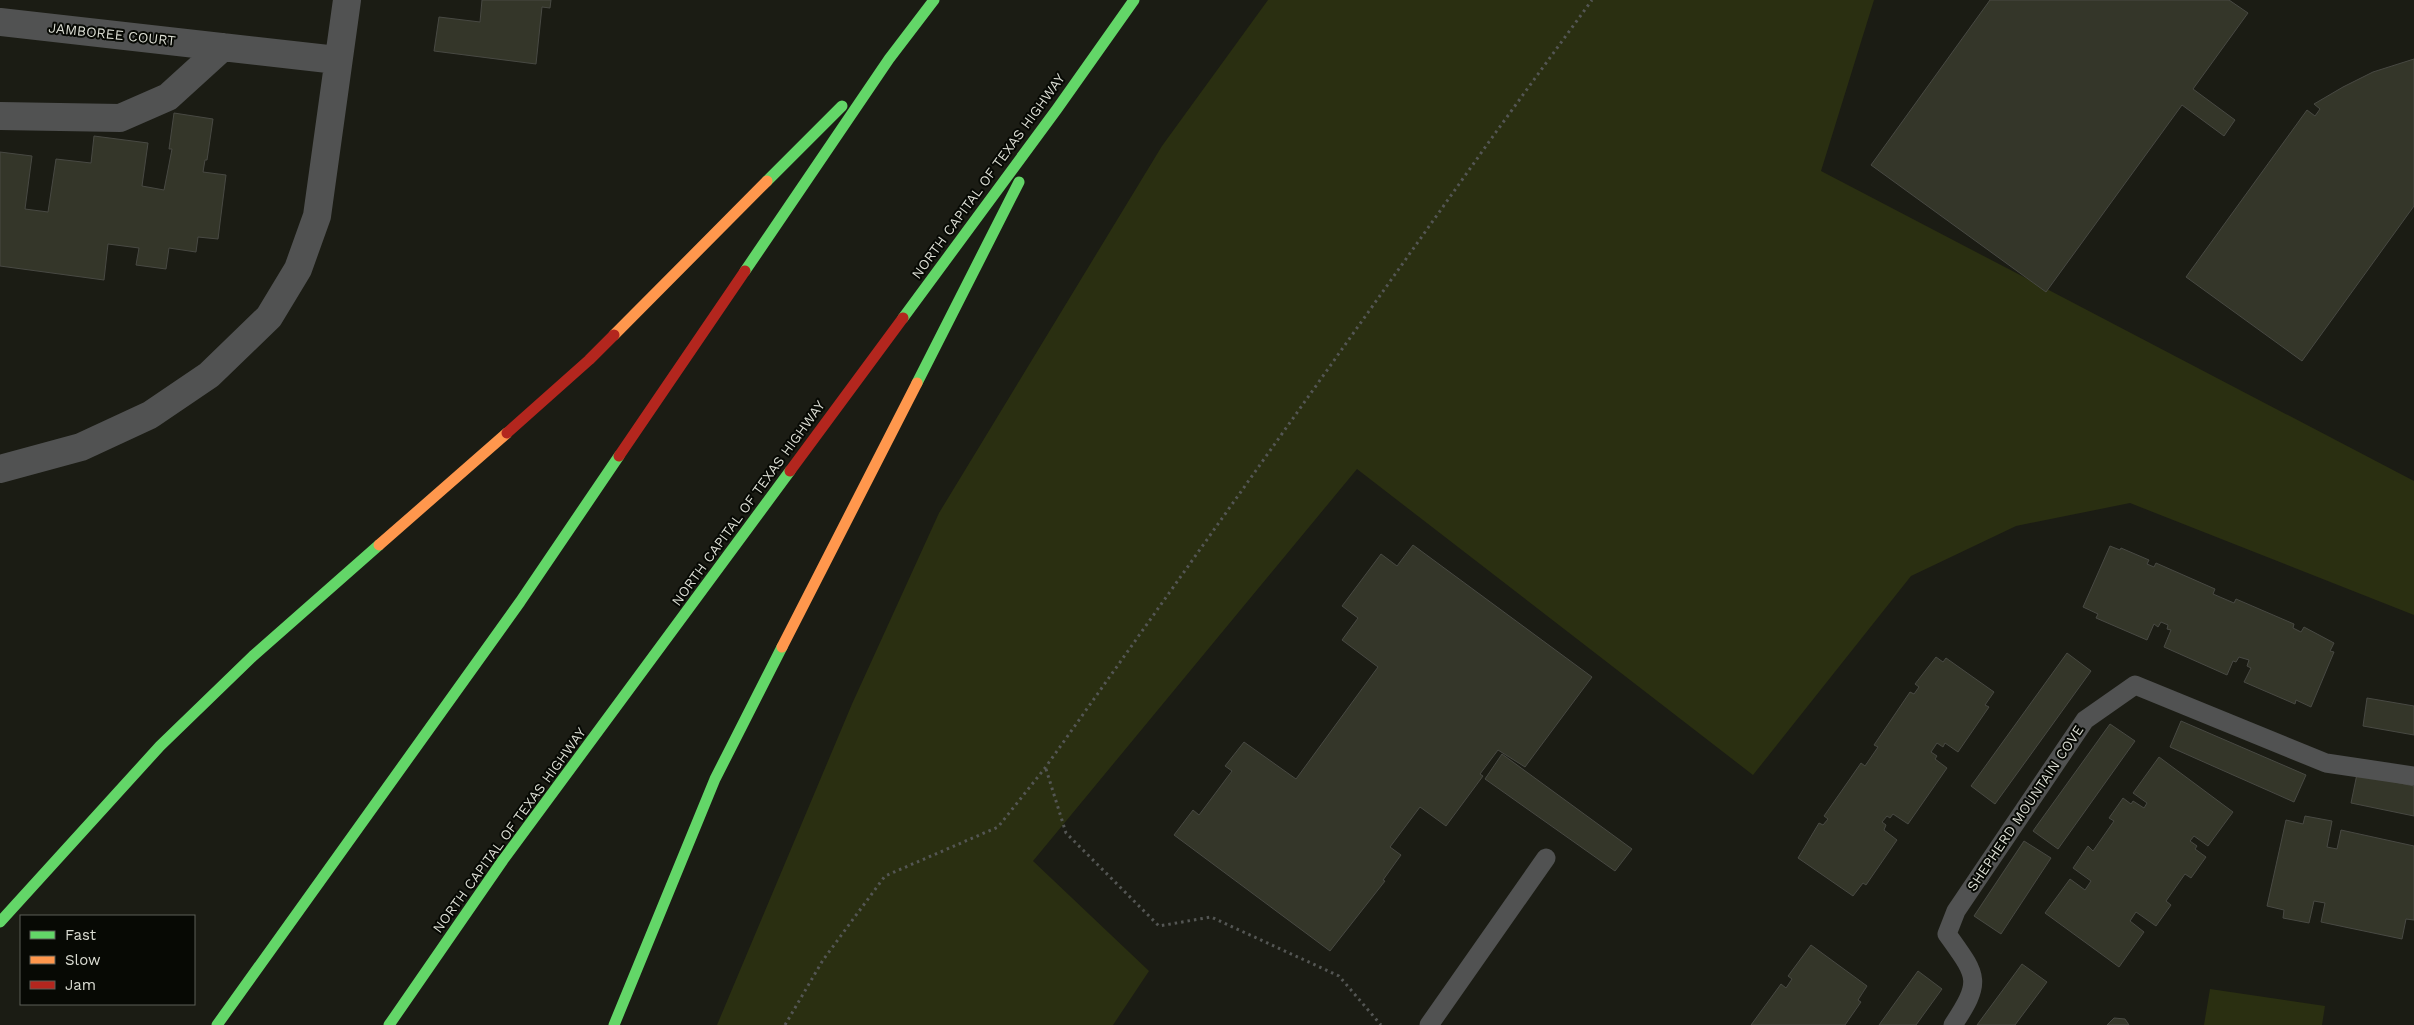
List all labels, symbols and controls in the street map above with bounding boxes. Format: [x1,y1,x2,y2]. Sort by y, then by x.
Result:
street label: JAMBOREE COURT [48,19,177,49]
street label: NORTH CAPITAL OF TEXAS HIGHWAY [908,70,1068,282]
street label: NORTH CAPITAL OF TEXAS HIGHWAY [668,397,828,609]
street label: SHEPHERD MOUNTAIN COVE [1964,722,2087,894]
street label: NORTH CAPITAL OF TEXAS HIGHWAY [429,724,589,936]
legend [20,915,195,1005]
text: Fast [65,926,97,944]
text: Slow [65,951,101,969]
text: Jam [65,976,96,994]

